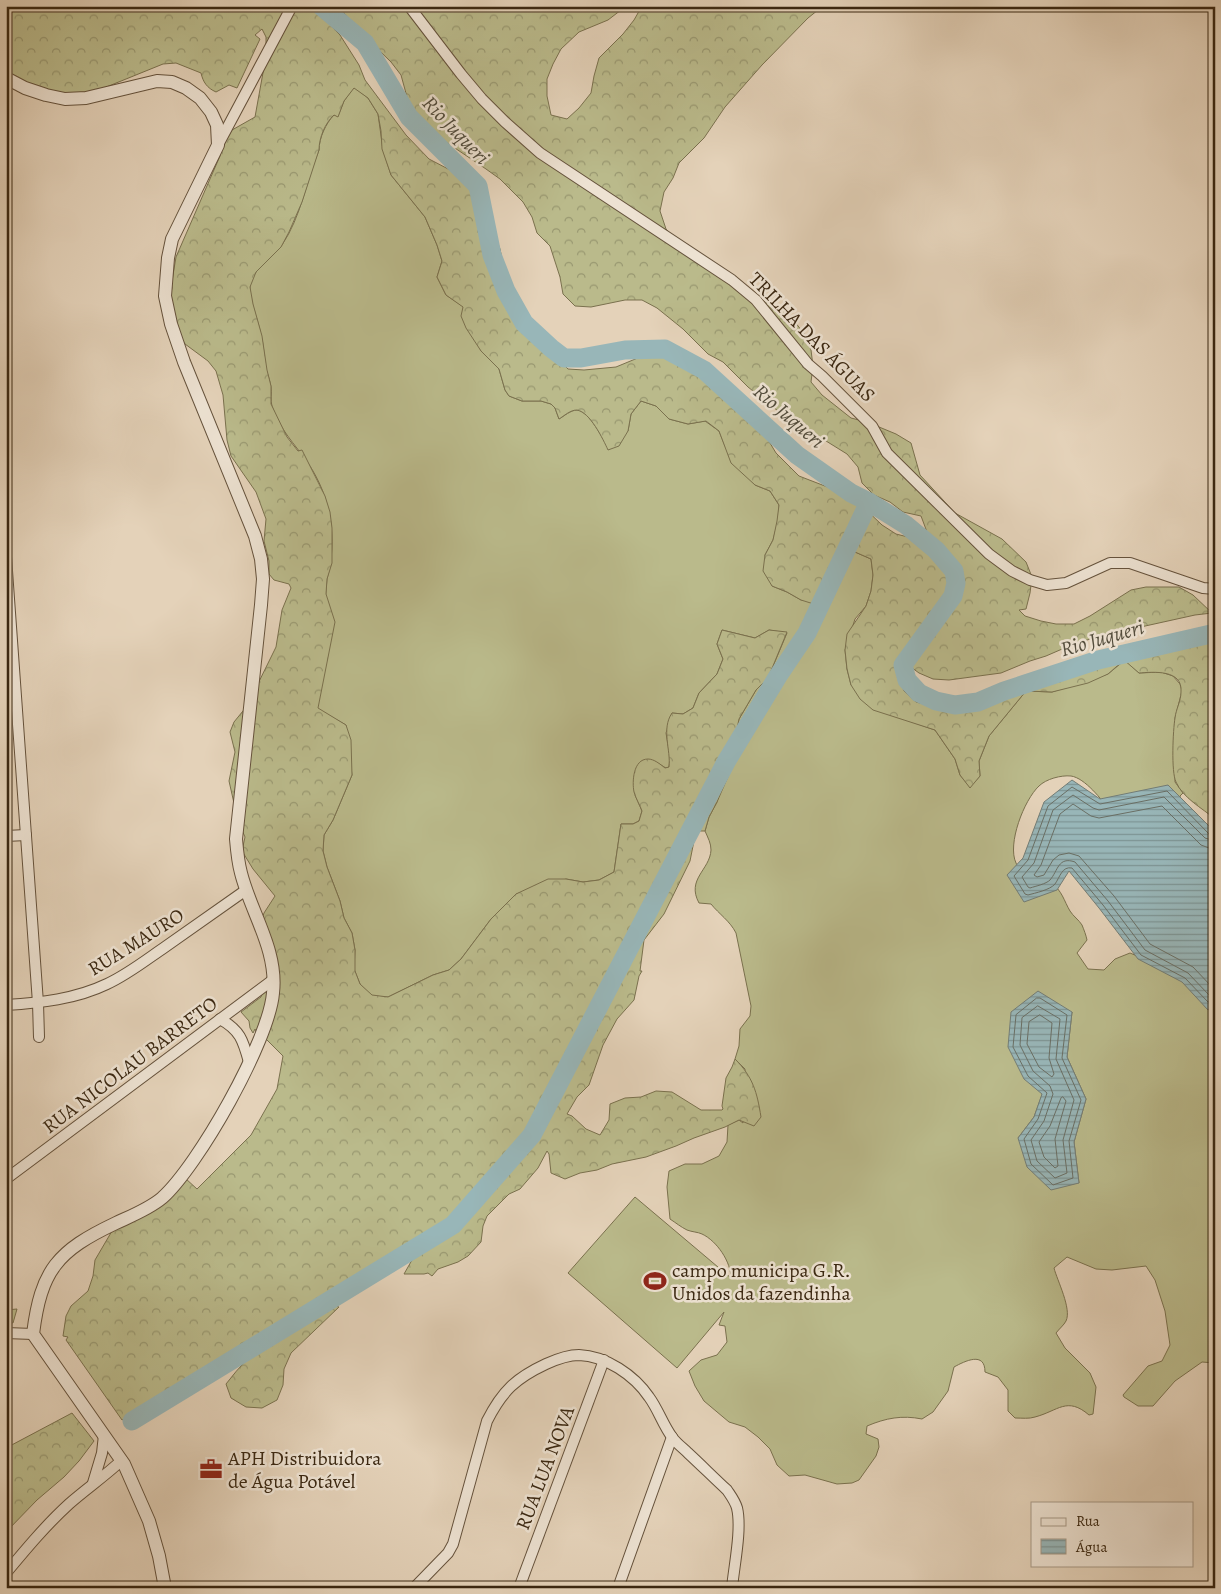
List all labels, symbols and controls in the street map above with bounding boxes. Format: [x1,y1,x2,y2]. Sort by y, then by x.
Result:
water label: Rio Juqueri [416,89,496,171]
street label: TRILHA DAS ÁGUAS [743,266,881,408]
water label: Rio Juqueri [747,377,831,455]
water label: Rio Juqueri [1057,613,1147,663]
street label: RUA MAURO [83,902,189,982]
street label: RUA NICOLAU BARRETO [37,990,223,1140]
place label: campo municipa G.R. Unidos da fazendinha [672,1257,851,1307]
sports icon: campo municipa G.R. Unidos da fazendinha [642,1268,668,1294]
street label: RUA LUA NOVA [509,1402,581,1534]
place label: APH Distribuidora de Água Potável [227,1445,382,1495]
office icon: APH Distribuidora de Água Potável [198,1456,224,1482]
legend [1031,1502,1194,1566]
text: Rua [1076,1511,1100,1531]
text: Água [1075,1537,1107,1557]

